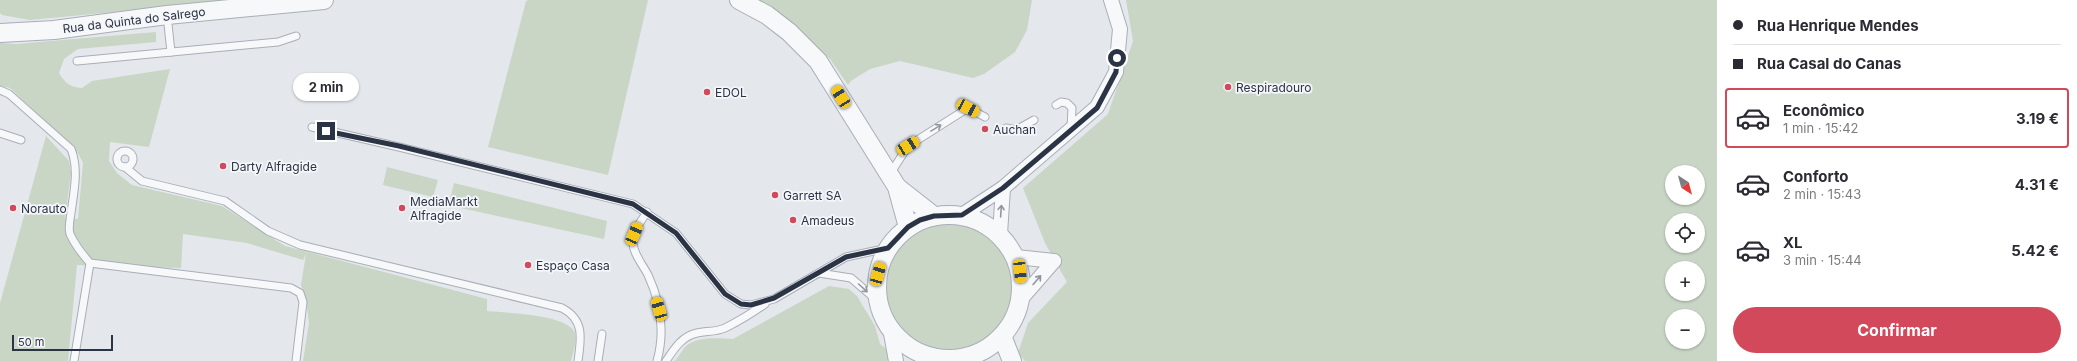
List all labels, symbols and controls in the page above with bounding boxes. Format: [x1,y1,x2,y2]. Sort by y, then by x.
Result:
street label: Rua da Quinta do Salrego [62,4,206,36]
text: Rua Henrique Mendes [1757,16,1919,35]
route start [1108,49,1126,67]
text: Rua Casal do Canas [1757,54,1901,73]
callout: 2 min [293,73,359,101]
text: 2 min [309,79,343,95]
place label: Respiradouro [1236,80,1312,95]
marker: Respiradouro [1223,82,1233,92]
car [830,84,852,110]
place label: EDOL [715,85,747,100]
marker: EDOL [702,87,712,97]
car [955,97,981,119]
icon: car [1735,100,1771,136]
text: Econômico [1783,101,1864,120]
text: 3.19 € [2016,109,2059,128]
text: 1 min · 15:42 [1783,120,1858,136]
route end [317,122,335,140]
place label: Auchan [993,122,1036,137]
one-way arrow [930,124,942,132]
marker: Auchan [980,124,990,134]
car [895,135,921,157]
place label: Darty Alfragide [231,159,317,174]
marker: Darty Alfragide [218,161,228,171]
north arrow [1665,165,1705,205]
map controls [1665,165,1705,349]
icon: car [1735,166,1771,202]
text: Conforto [1783,167,1848,186]
text: 4.31 € [2015,175,2059,194]
text: 2 min · 15:43 [1783,186,1861,202]
place label: Garrett SA [783,188,842,203]
marker: Garrett SA [770,190,780,200]
place label: MediaMarkt Alfragide [410,194,478,223]
place label: Norauto [21,201,67,216]
marker: Norauto [8,203,18,213]
marker: MediaMarkt Alfragide [397,203,407,213]
one-way arrow [998,205,1005,218]
place label: Amadeus [801,213,854,228]
button: locate [1665,213,1705,253]
marker: Amadeus [788,215,798,225]
car [624,221,644,247]
icon: car [1735,232,1771,268]
text: XL [1783,233,1803,252]
text: 5.42 € [2011,241,2059,260]
text: 3 min · 15:44 [1783,252,1862,268]
place label: Espaço Casa [536,258,610,273]
car [1013,258,1027,284]
marker: Espaço Casa [523,260,533,270]
car [869,261,887,287]
button: + [1665,261,1705,301]
one-way arrow [1033,275,1042,285]
one-way arrow [858,284,869,293]
car [650,296,668,322]
button: Confirmar [1733,307,2061,353]
button: − [1665,309,1705,349]
scale bar [12,333,113,352]
text: 50 m [18,335,44,349]

